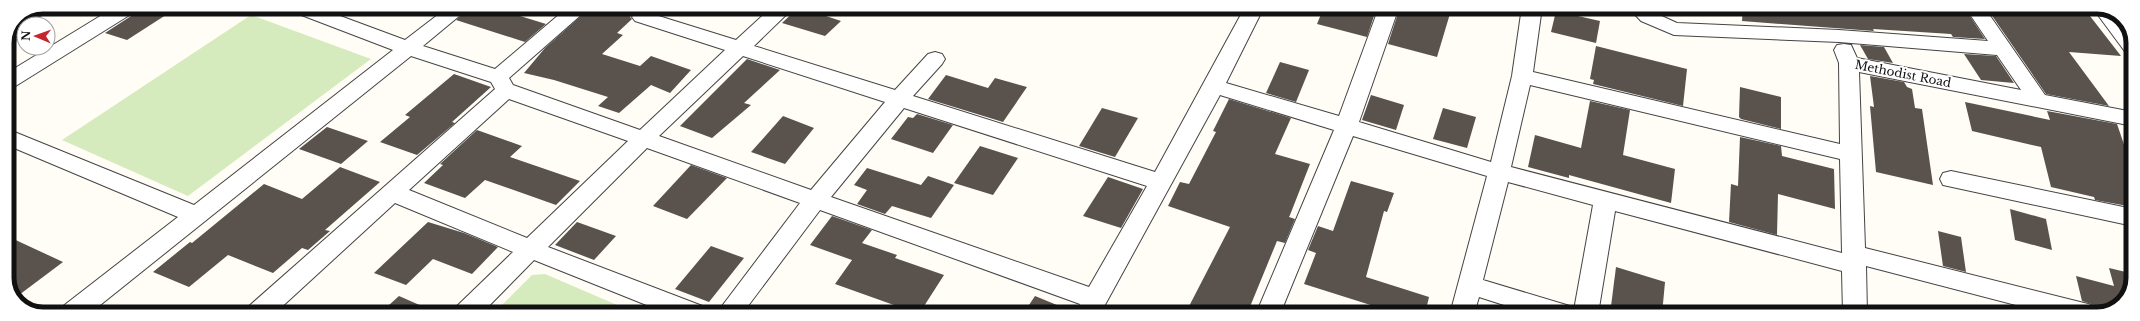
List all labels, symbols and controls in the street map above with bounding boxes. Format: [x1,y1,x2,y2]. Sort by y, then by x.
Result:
north arrow [16,16,56,56]
text: N [19,30,33,41]
street label: Methodist Road [1854,57,1953,90]

